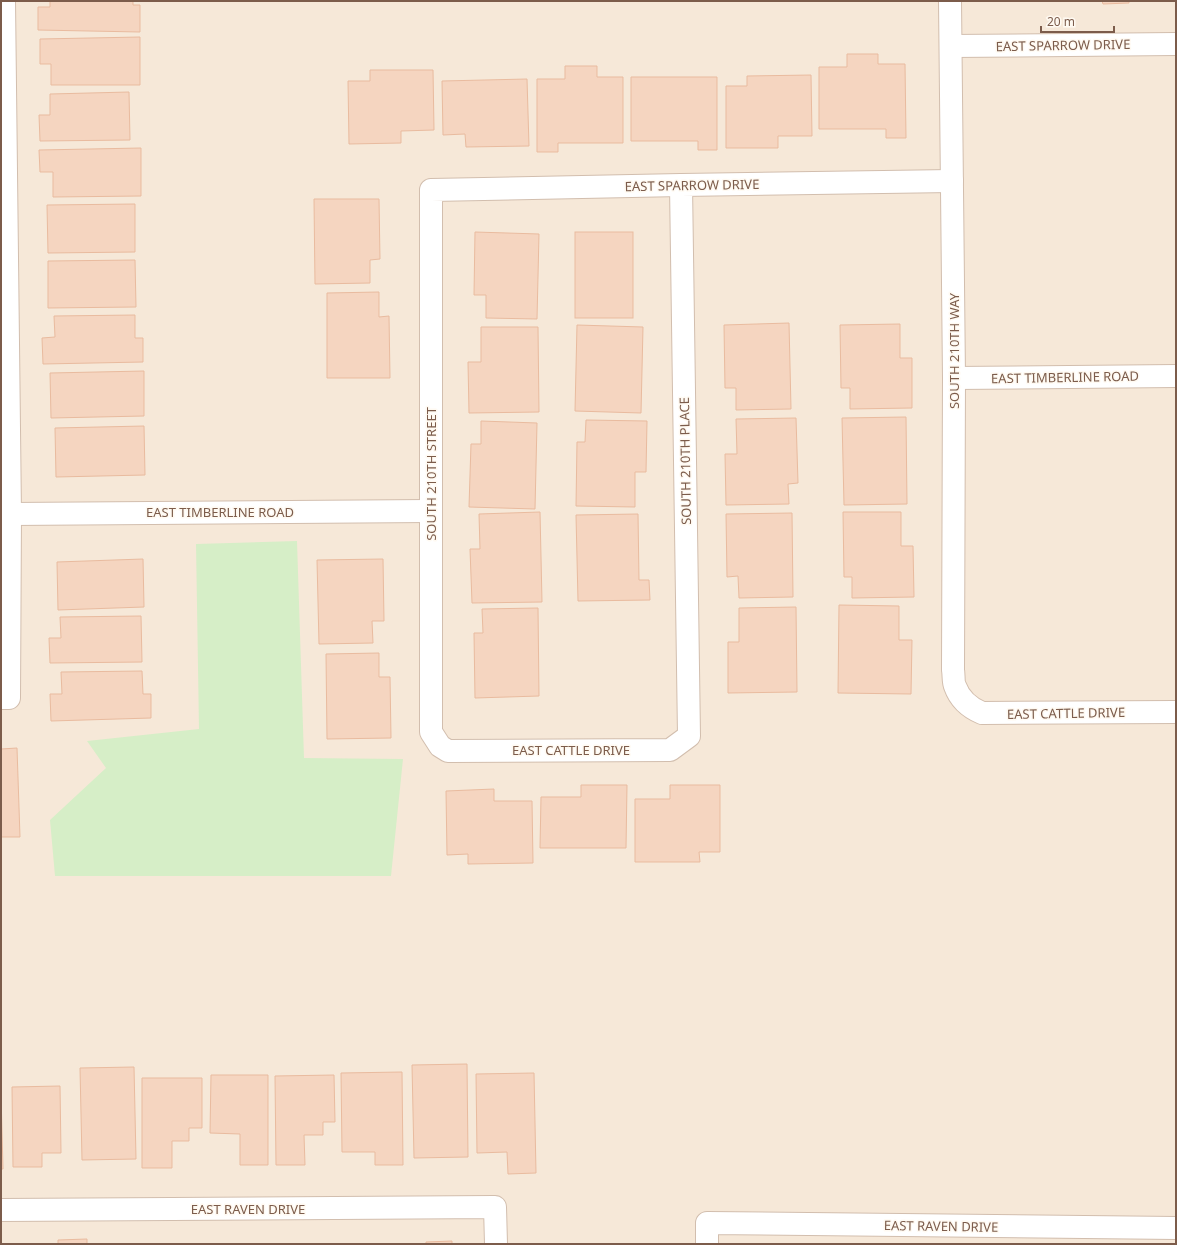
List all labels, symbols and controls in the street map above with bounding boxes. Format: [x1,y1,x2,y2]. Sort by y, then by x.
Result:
scale bar [1041,8,1114,34]
text: 20 m [1047,13,1075,30]
street label: EAST SPARROW DRIVE [996,35,1130,55]
street label: EAST SPARROW DRIVE [625,175,759,195]
street label: SOUTH 210TH WAY [945,292,963,409]
street label: EAST TIMBERLINE ROAD [991,367,1139,387]
street label: SOUTH 210TH PLACE [675,397,695,525]
street label: SOUTH 210TH STREET [422,406,440,541]
street label: EAST TIMBERLINE ROAD [146,503,294,521]
street label: EAST CATTLE DRIVE [1007,703,1125,723]
street label: EAST CATTLE DRIVE [512,741,630,759]
street label: EAST RAVEN DRIVE [191,1200,305,1218]
street label: EAST RAVEN DRIVE [884,1216,998,1236]

